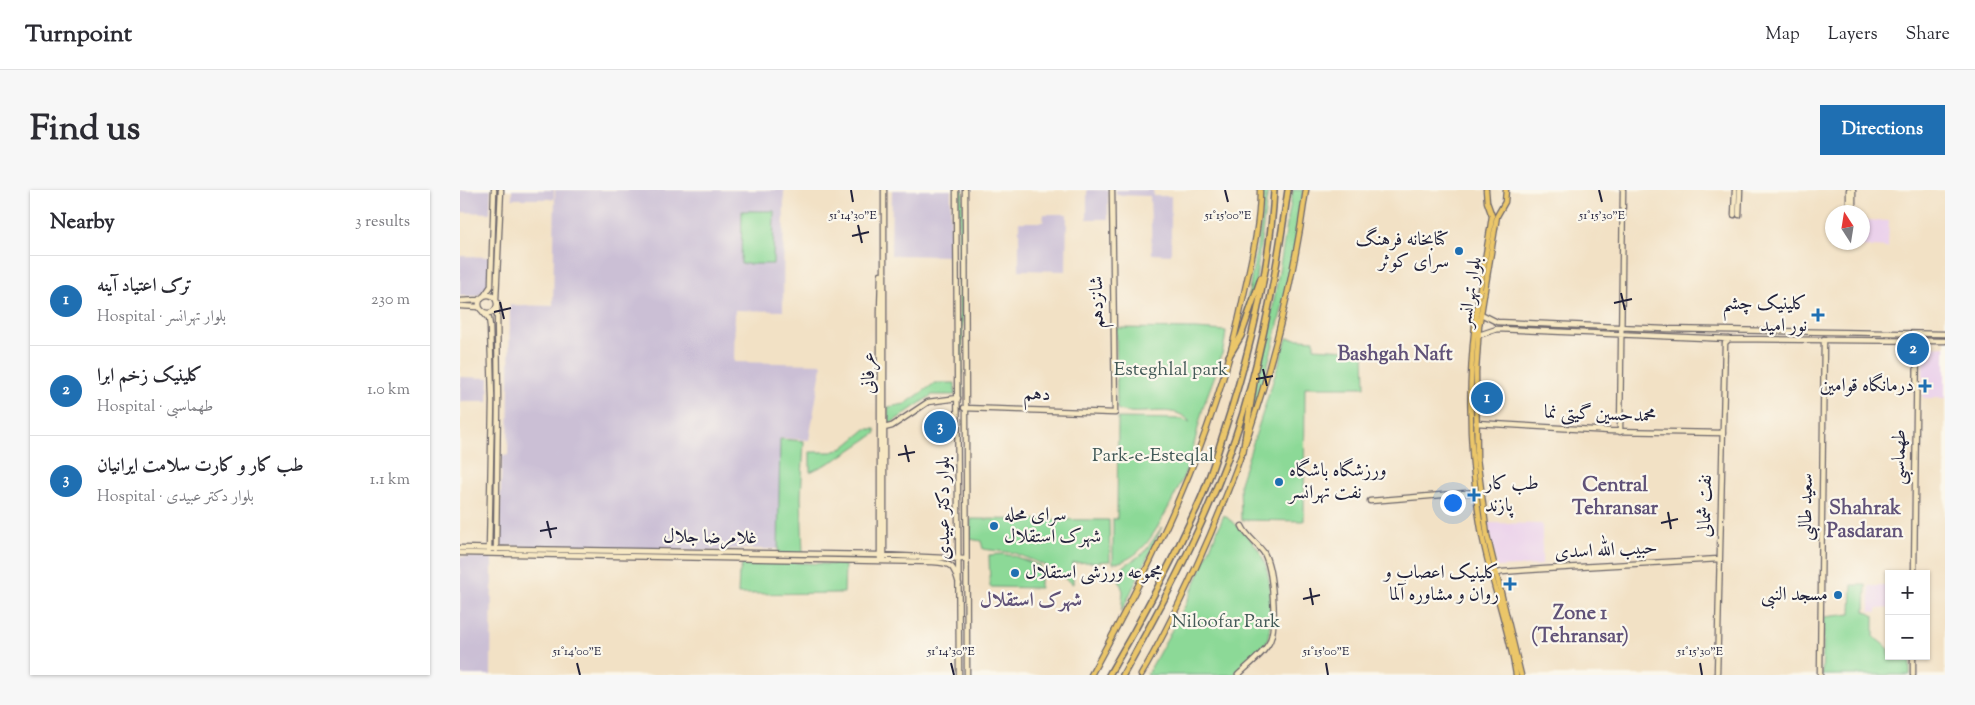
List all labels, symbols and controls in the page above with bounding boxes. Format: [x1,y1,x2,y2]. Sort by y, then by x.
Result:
text: Turnpoint [25,18,132,52]
text: Map [1765,22,1800,48]
text: Layers [1828,22,1878,48]
text: Share [1906,22,1950,48]
text: Find us [30,105,140,156]
button: Directions [1820,105,1945,155]
north arrow [1825,205,1870,250]
text: 51°14'30"E [828,207,878,225]
text: 51°15'00"E [1204,207,1252,225]
text: 51°15'30"E [1578,207,1626,225]
text: Nearby [50,208,115,238]
text: 3 results [355,211,410,234]
place label: کتابخانه فرهنگ سرای کوثر [1356,226,1449,276]
marker: کتابخانه فرهنگ سرای کوثر [1453,245,1465,257]
street label: بلوار تهرانسر [1452,255,1490,331]
text: ترک اعتیاد آینه [97,273,192,300]
street label: شانزدهم [1084,275,1115,329]
text: 1 [63,289,69,312]
text: 230 m [371,289,410,312]
place label: کلینیک چشم نور امید [1722,291,1807,340]
text: Hospital · بلوار تهرانسر [97,306,226,329]
marker: کلینیک چشم نور امید [1811,308,1825,322]
pin: 2 [1897,330,1929,368]
district label: Bashgah Naft [1337,341,1453,370]
street label: عرفانی [856,352,883,394]
park label: Esteghlal park [1114,357,1229,384]
text: کلینیک زخم ابرا [97,363,203,390]
place label: درمانگاه قوامین [1820,372,1914,400]
text: 2 [62,379,70,402]
text: 1.0 km [367,379,410,402]
pin: 1 [1471,379,1503,417]
marker: درمانگاه قوامین [1918,379,1932,393]
street label: دهم [1023,381,1051,412]
text: Hospital · طهماسبی [97,396,213,419]
street label: محمدحسین گیتی نما [1543,400,1657,430]
pin: 3 [924,408,956,446]
street label: طهماسبی [1886,429,1914,485]
park label: Park-e-Esteqlal [1092,443,1214,470]
text: طب کار و کارت سلامت ایرانیان [97,453,304,480]
street label: بلوار دکتر عبیدی [931,456,958,560]
place label: ورزشگاه باشگاه نفت تهرانسر [1287,457,1387,507]
text: 3 [63,469,69,492]
text: 1.1 km [370,469,410,492]
place label: طب کار پازند [1483,471,1539,520]
district label: Central Tehransar [1572,472,1658,524]
street label: سعید طالبی [1793,473,1821,541]
street label: نفت شمالی [1692,474,1720,538]
marker: ورزشگاه باشگاه نفت تهرانسر [1273,476,1285,488]
text: Hospital · بلوار دکتر عبیدی [97,486,254,509]
marker: طب کار پازند [1467,488,1481,502]
your location [1440,490,1466,516]
district label: Shahrak Pasdaran [1827,495,1904,547]
place label: سرای محله شهرک استقلال [1004,502,1101,551]
marker: سرای محله شهرک استقلال [988,520,1000,532]
street label: غلامرضا جلال [663,524,757,552]
street label: حبیب الله اسدی [1554,532,1658,567]
place label: مجموعه ورزشی استقلال [1025,560,1163,587]
place label: کلینیک اعصاب و روان و مشاوره آلما [1382,560,1499,609]
marker: مجموعه ورزشی استقلال [1009,567,1021,579]
map controls [1885,570,1930,660]
button: + [1885,570,1930,615]
marker: کلینیک اعصاب و روان و مشاوره آلما [1503,577,1517,591]
place label: مسجد النبی [1761,582,1828,609]
district label: شهرک استقلال [980,587,1082,616]
marker: مسجد النبی [1832,589,1844,601]
district label: Zone 1 (Tehransar) [1531,600,1629,652]
park label: Niloofar Park [1172,609,1281,636]
button: − [1885,615,1930,660]
text: 51°14'00"E [552,643,602,661]
text: 51°14'30"E [926,643,976,661]
text: 51°15'00"E [1302,643,1350,661]
text: 51°15'30"E [1676,643,1724,661]

